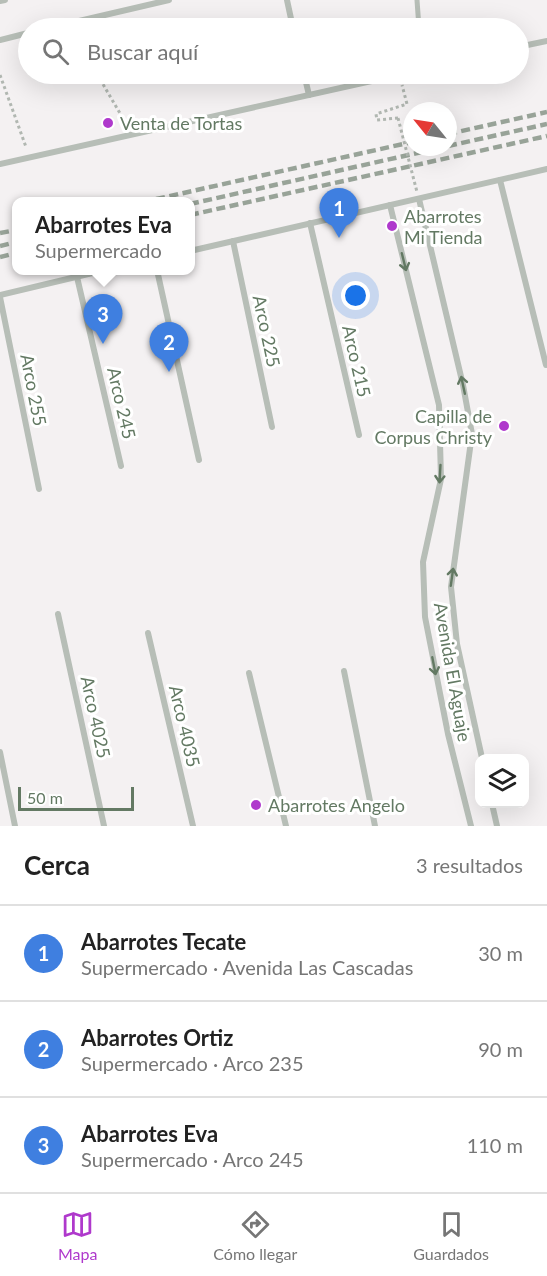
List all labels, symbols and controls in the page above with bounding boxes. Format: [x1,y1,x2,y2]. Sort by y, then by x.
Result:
search box [18,18,529,84]
icon: search [39,35,72,68]
text: Buscar aquí [87,38,198,65]
north arrow [403,102,457,156]
place label: Venta de Tortas [120,112,243,134]
marker: Venta de Tortas [101,116,115,130]
pin: 1 [320,188,358,238]
popup [12,197,195,275]
place label: Abarrotes Mi Tienda [404,205,482,248]
text: Abarrotes Eva [35,211,172,238]
marker: Abarrotes Mi Tienda [385,219,399,233]
text: Supermercado [35,238,162,262]
one-way arrow [399,252,411,271]
your location [341,281,370,310]
street label: Arco 225 [249,293,285,369]
pin: 3 [84,294,122,344]
pin: 2 [150,322,188,372]
street label: Arco 215 [338,323,376,399]
street label: Arco 255 [16,352,52,428]
street label: Arco 245 [103,365,141,441]
one-way arrow [457,375,468,395]
place label: Capilla de Corpus Christy [374,405,493,448]
marker: Capilla de Corpus Christy [497,419,511,433]
one-way arrow [435,463,446,483]
one-way arrow [447,568,458,588]
street label: Avenida El Aguaje [430,601,476,743]
one-way arrow [429,656,440,675]
street label: Arco 4025 [77,674,115,760]
street label: Arco 4035 [165,683,205,769]
map controls [475,754,529,808]
button: layers [475,754,529,808]
scale bar [18,784,134,812]
text: 50 m [27,788,63,807]
place label: Abarrotes Angelo [268,794,405,816]
marker: Abarrotes Angelo [249,798,263,812]
text: Cerca [24,849,90,881]
text: 3 resultados [416,853,523,877]
text: Abarrotes Tecate [81,928,246,955]
text: 1 [38,941,49,965]
text: 30 m [478,941,523,965]
text: Supermercado · Avenida Las Cascadas [81,955,413,979]
text: Abarrotes Ortiz [81,1024,233,1051]
text: 2 [38,1037,49,1061]
text: 90 m [478,1037,523,1061]
text: Supermercado · Arco 235 [81,1051,304,1075]
text: Abarrotes Eva [81,1120,218,1147]
text: 3 [38,1133,49,1157]
text: 110 m [467,1133,523,1157]
text: Supermercado · Arco 245 [81,1147,304,1171]
tab: Mapa [58,1208,97,1263]
tab: Cómo llegar [213,1208,297,1263]
tab: Guardados [413,1208,489,1263]

